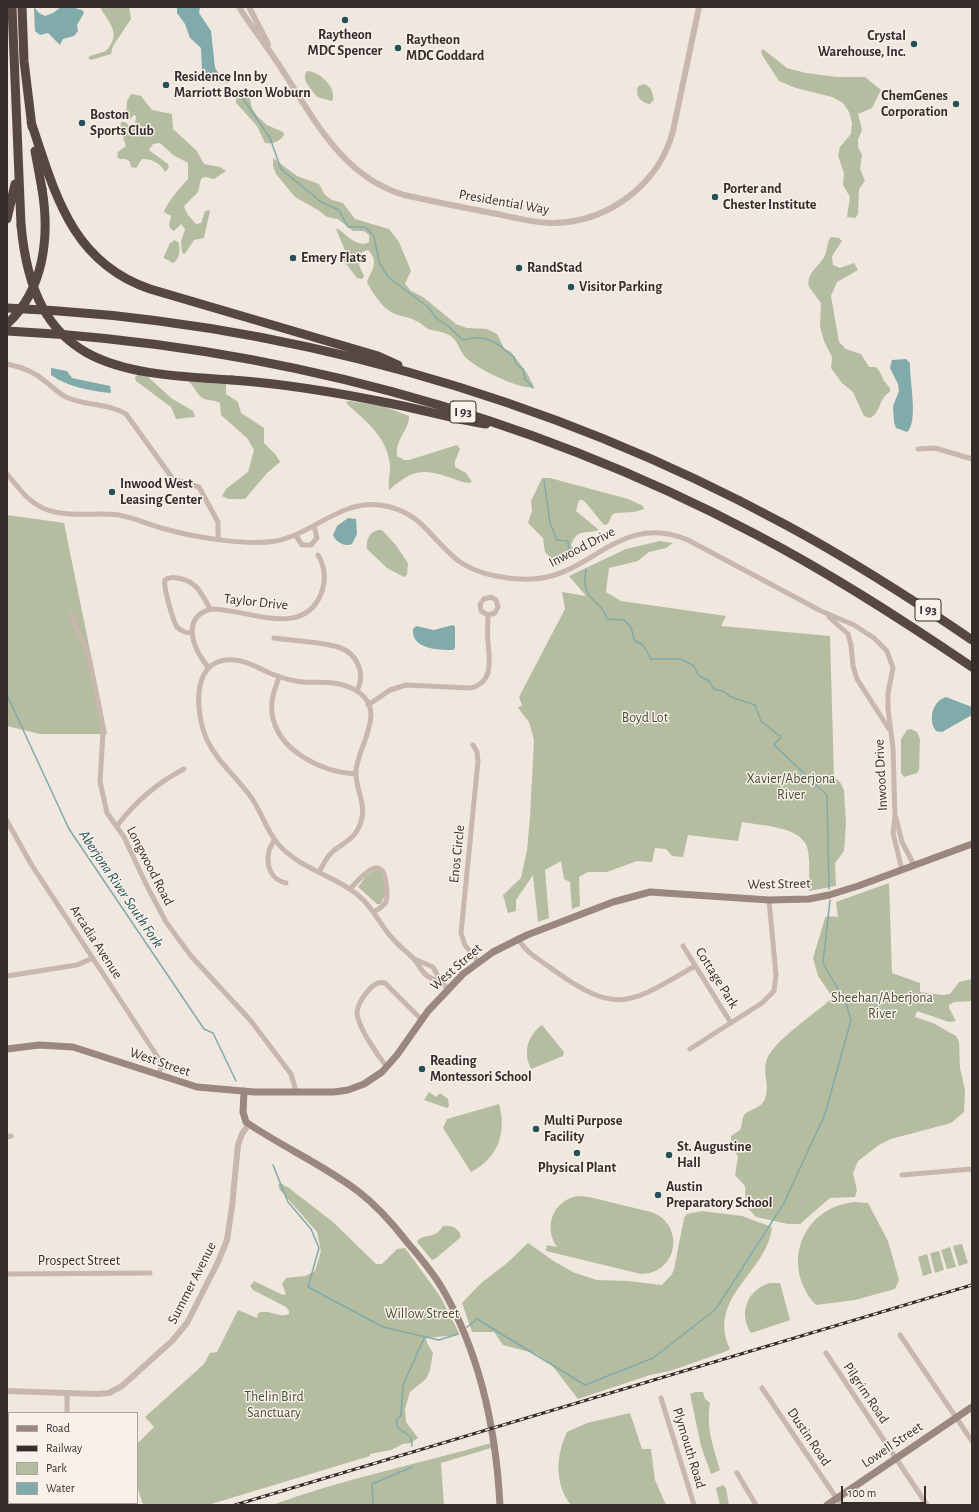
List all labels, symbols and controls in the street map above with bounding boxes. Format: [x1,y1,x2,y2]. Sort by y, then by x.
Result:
marker: Raytheon MDC Spencer [340,15,350,25]
place label: Raytheon MDC Spencer [308,27,382,60]
place label: Crystal Warehouse, Inc. [818,28,906,60]
place label: Raytheon MDC Goddard [406,32,484,64]
marker: Crystal Warehouse, Inc. [909,39,919,49]
marker: Raytheon MDC Goddard [393,43,403,53]
place label: Residence Inn by Marriott Boston Woburn [174,69,311,102]
marker: Residence Inn by Marriott Boston Woburn [161,80,171,90]
place label: ChemGenes Corporation [881,88,948,120]
marker: ChemGenes Corporation [951,99,961,109]
place label: Boston Sports Club [90,107,154,140]
marker: Boston Sports Club [77,118,87,128]
place label: Porter and Chester Institute [723,181,816,214]
street label: Presidential Way [457,186,551,218]
marker: Porter and Chester Institute [710,192,720,202]
place label: Emery Flats [301,250,366,266]
marker: Emery Flats [288,253,298,263]
place label: RandStad [527,260,582,276]
marker: RandStad [514,263,524,273]
place label: Visitor Parking [579,279,662,295]
marker: Visitor Parking [566,282,576,292]
road number: I 93 [450,401,476,423]
place label: Inwood West Leasing Center [120,476,202,508]
marker: Inwood West Leasing Center [107,487,117,497]
street label: Inwood Drive [546,523,618,571]
street label: Taylor Drive [223,590,289,614]
road number: I 93 [915,599,941,621]
park label: Boyd Lot [622,710,668,726]
street label: Inwood Drive [871,738,891,812]
park label: Xavier/Aberjona River [746,771,836,804]
street label: Longwood Road [123,824,177,908]
street label: Enos Circle [446,824,468,884]
water label: Aberjona River South Fork [75,827,167,951]
street label: West Street [747,875,811,893]
street label: Arcadia Avenue [66,902,126,982]
street label: West Street [427,940,485,994]
street label: Cottage Park [692,944,742,1012]
park label: Sheehan/Aberjona River [831,990,933,1022]
street label: West Street [127,1044,193,1080]
place label: Reading Montessori School [430,1053,532,1086]
marker: Reading Montessori School [417,1064,427,1074]
place label: Multi Purpose Facility [544,1113,622,1146]
marker: Multi Purpose Facility [531,1124,541,1134]
place label: St. Augustine Hall [677,1139,751,1172]
marker: Physical Plant [572,1148,582,1158]
marker: St. Augustine Hall [664,1150,674,1160]
place label: Physical Plant [538,1160,616,1176]
place label: Austin Preparatory School [666,1179,772,1212]
marker: Austin Preparatory School [653,1190,663,1200]
street label: Summer Avenue [164,1239,220,1327]
street label: Prospect Street [38,1253,120,1269]
park label: Willow Street [385,1306,459,1322]
street label: Pilgrim Road [839,1359,893,1427]
park label: Thelin Bird Sanctuary [244,1389,304,1422]
street label: Plymouth Road [669,1405,709,1491]
street label: Dustin Road [783,1405,835,1469]
legend [8,1412,138,1504]
street label: Lowell Street [858,1418,926,1472]
text: Road [46,1422,70,1434]
text: Railway [46,1442,82,1454]
text: Park [46,1462,67,1474]
scale bar [843,1478,928,1504]
text: Water [46,1482,75,1494]
text: 100 m [848,1487,876,1499]

